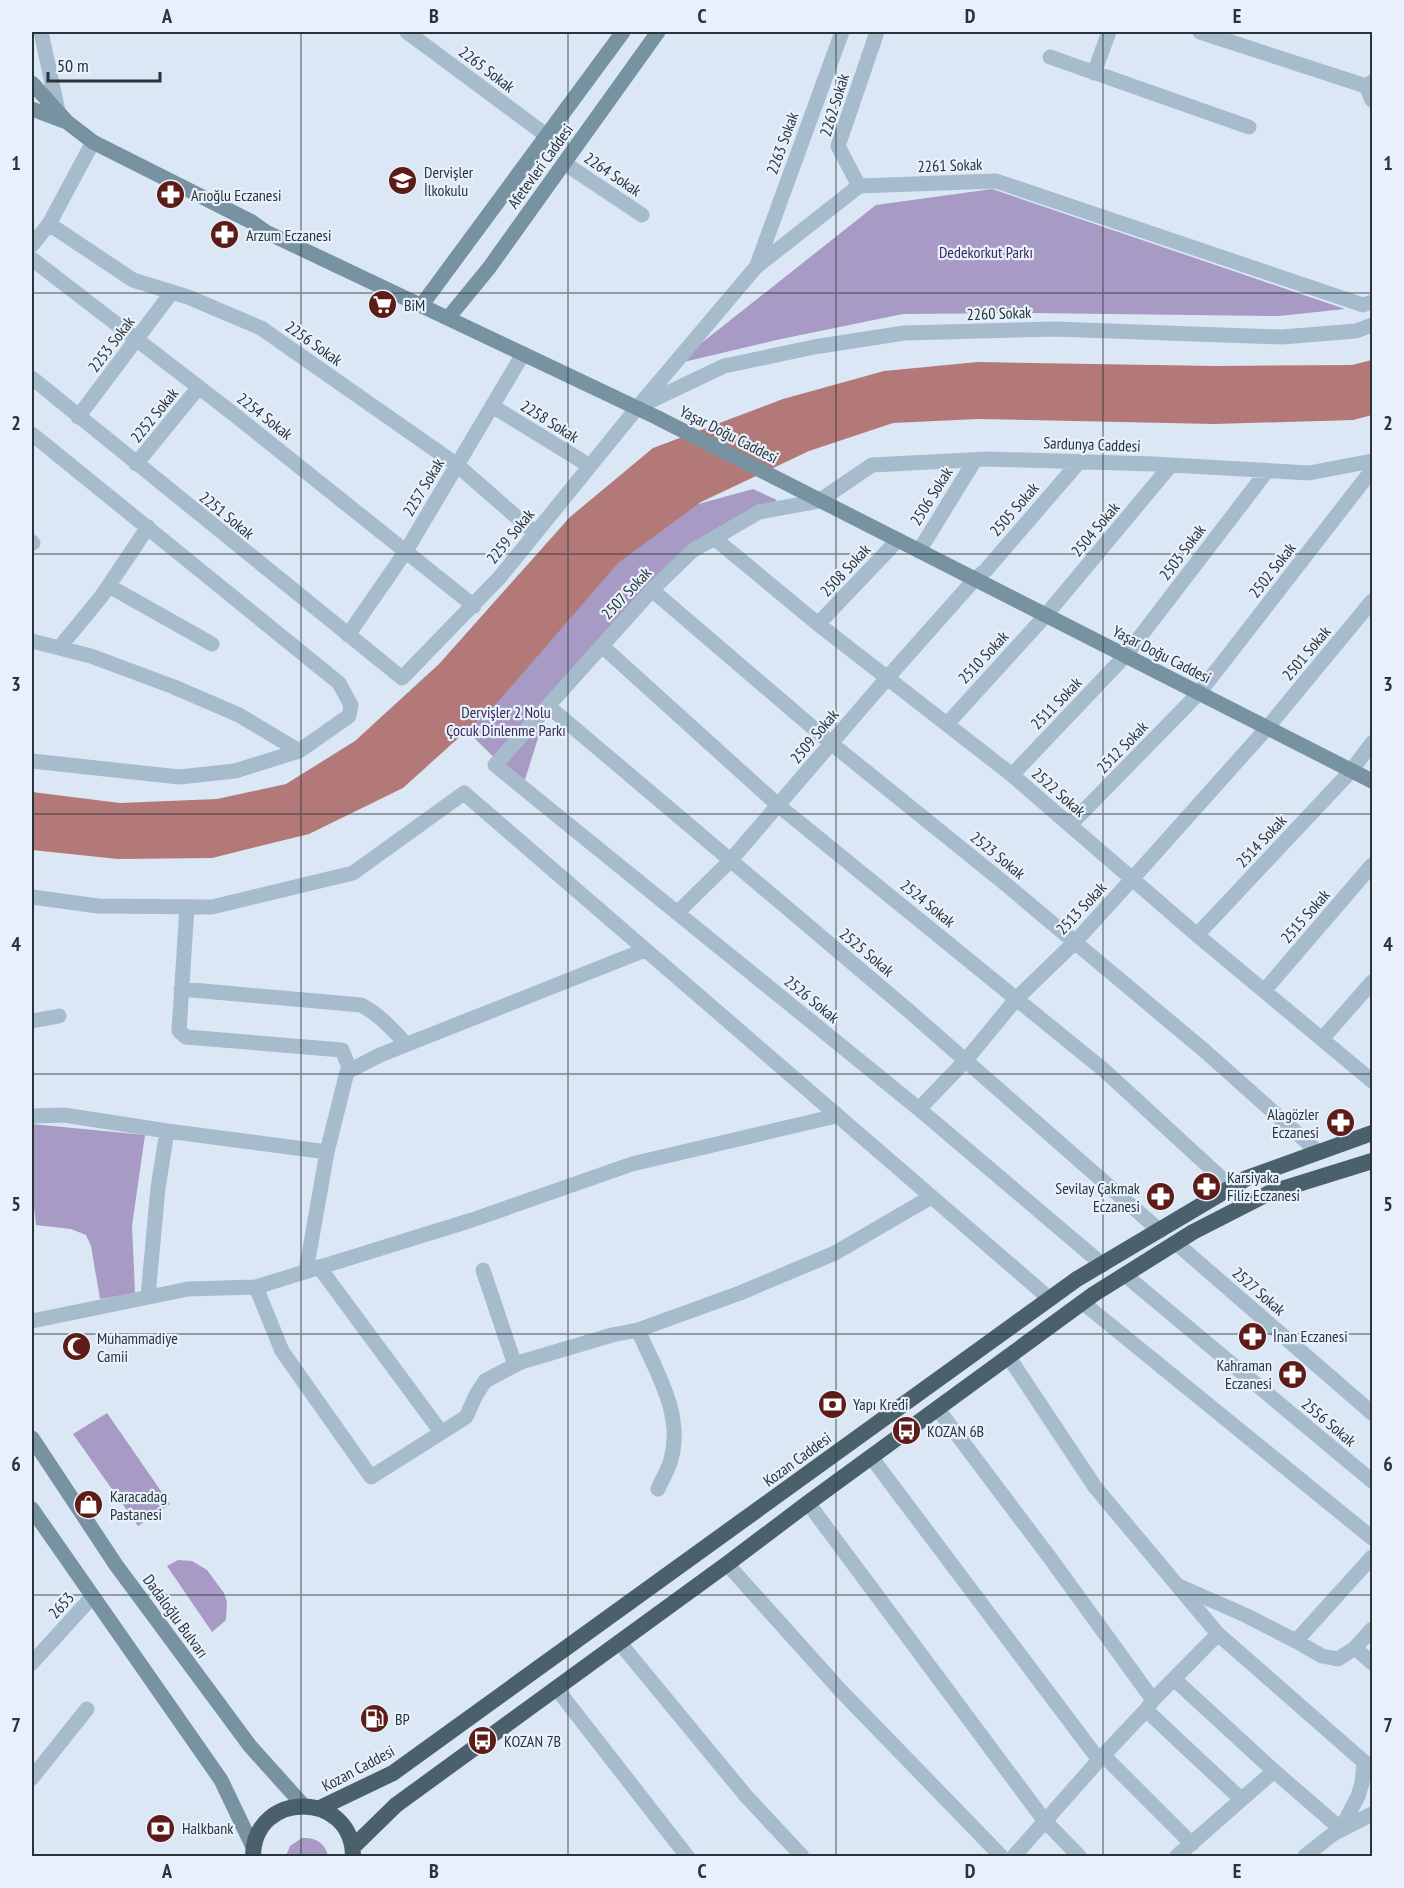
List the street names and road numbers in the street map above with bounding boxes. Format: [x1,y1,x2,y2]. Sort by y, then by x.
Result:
street label: 2265 Sokak [455,42,520,97]
street label: 2262 Sokak [815,70,853,139]
street label: 2263 Sokak [762,108,803,177]
street label: Afetevleri Caddesi [503,120,577,212]
street label: 2264 Sokak [581,148,646,201]
street label: 2261 Sokak [917,154,983,176]
street label: 2260 Sokak [966,302,1032,324]
street label: 2253 Sokak [84,311,139,376]
street label: 2256 Sokak [282,316,347,370]
street label: 2252 Sokak [126,383,183,446]
street label: 2254 Sokak [233,388,297,444]
street label: 2258 Sokak [517,395,583,447]
street label: Yaşar Doğu Caddesi [676,401,782,467]
street label: Sardunya Caddesi [1043,432,1141,456]
street label: 2257 Sokak [398,454,448,520]
street label: 2506 Sokak [905,463,957,529]
street label: 2505 Sokak [985,477,1043,540]
street label: 2251 Sokak [196,487,259,544]
street label: 2504 Sokak [1067,497,1124,560]
street label: 2259 Sokak [482,504,539,567]
street label: 2503 Sokak [1155,519,1210,584]
street label: 2502 Sokak [1244,538,1300,602]
street label: 2508 Sokak [816,539,875,601]
street label: 2507 Sokak [597,562,656,623]
street label: Yaşar Doğu Caddesi [1109,621,1215,687]
street label: 2501 Sokak [1278,621,1335,684]
street label: 2510 Sokak [954,626,1013,688]
street label: 2511 Sokak [1026,672,1086,733]
street label: 2509 Sokak [786,704,843,767]
street label: 2512 Sokak [1092,716,1152,777]
street label: 2522 Sokak [1028,763,1091,821]
street label: 2514 Sokak [1232,810,1291,872]
street label: 2523 Sokak [967,827,1030,884]
street label: 2524 Sokak [897,875,960,932]
street label: 2513 Sokak [1052,877,1111,939]
street label: 2515 Sokak [1276,884,1334,947]
street label: 2525 Sokak [836,924,899,981]
street label: 2526 Sokak [781,971,844,1028]
street label: 2527 Sokak [1228,1262,1290,1320]
street label: 2556 Sokak [1298,1394,1361,1451]
street label: Kozan Caddesi [759,1428,835,1490]
street label: Dadaloğlu Bulvarı [139,1570,213,1662]
street label: 2653 [44,1588,78,1622]
street label: Kozan Caddesi [318,1741,398,1795]

